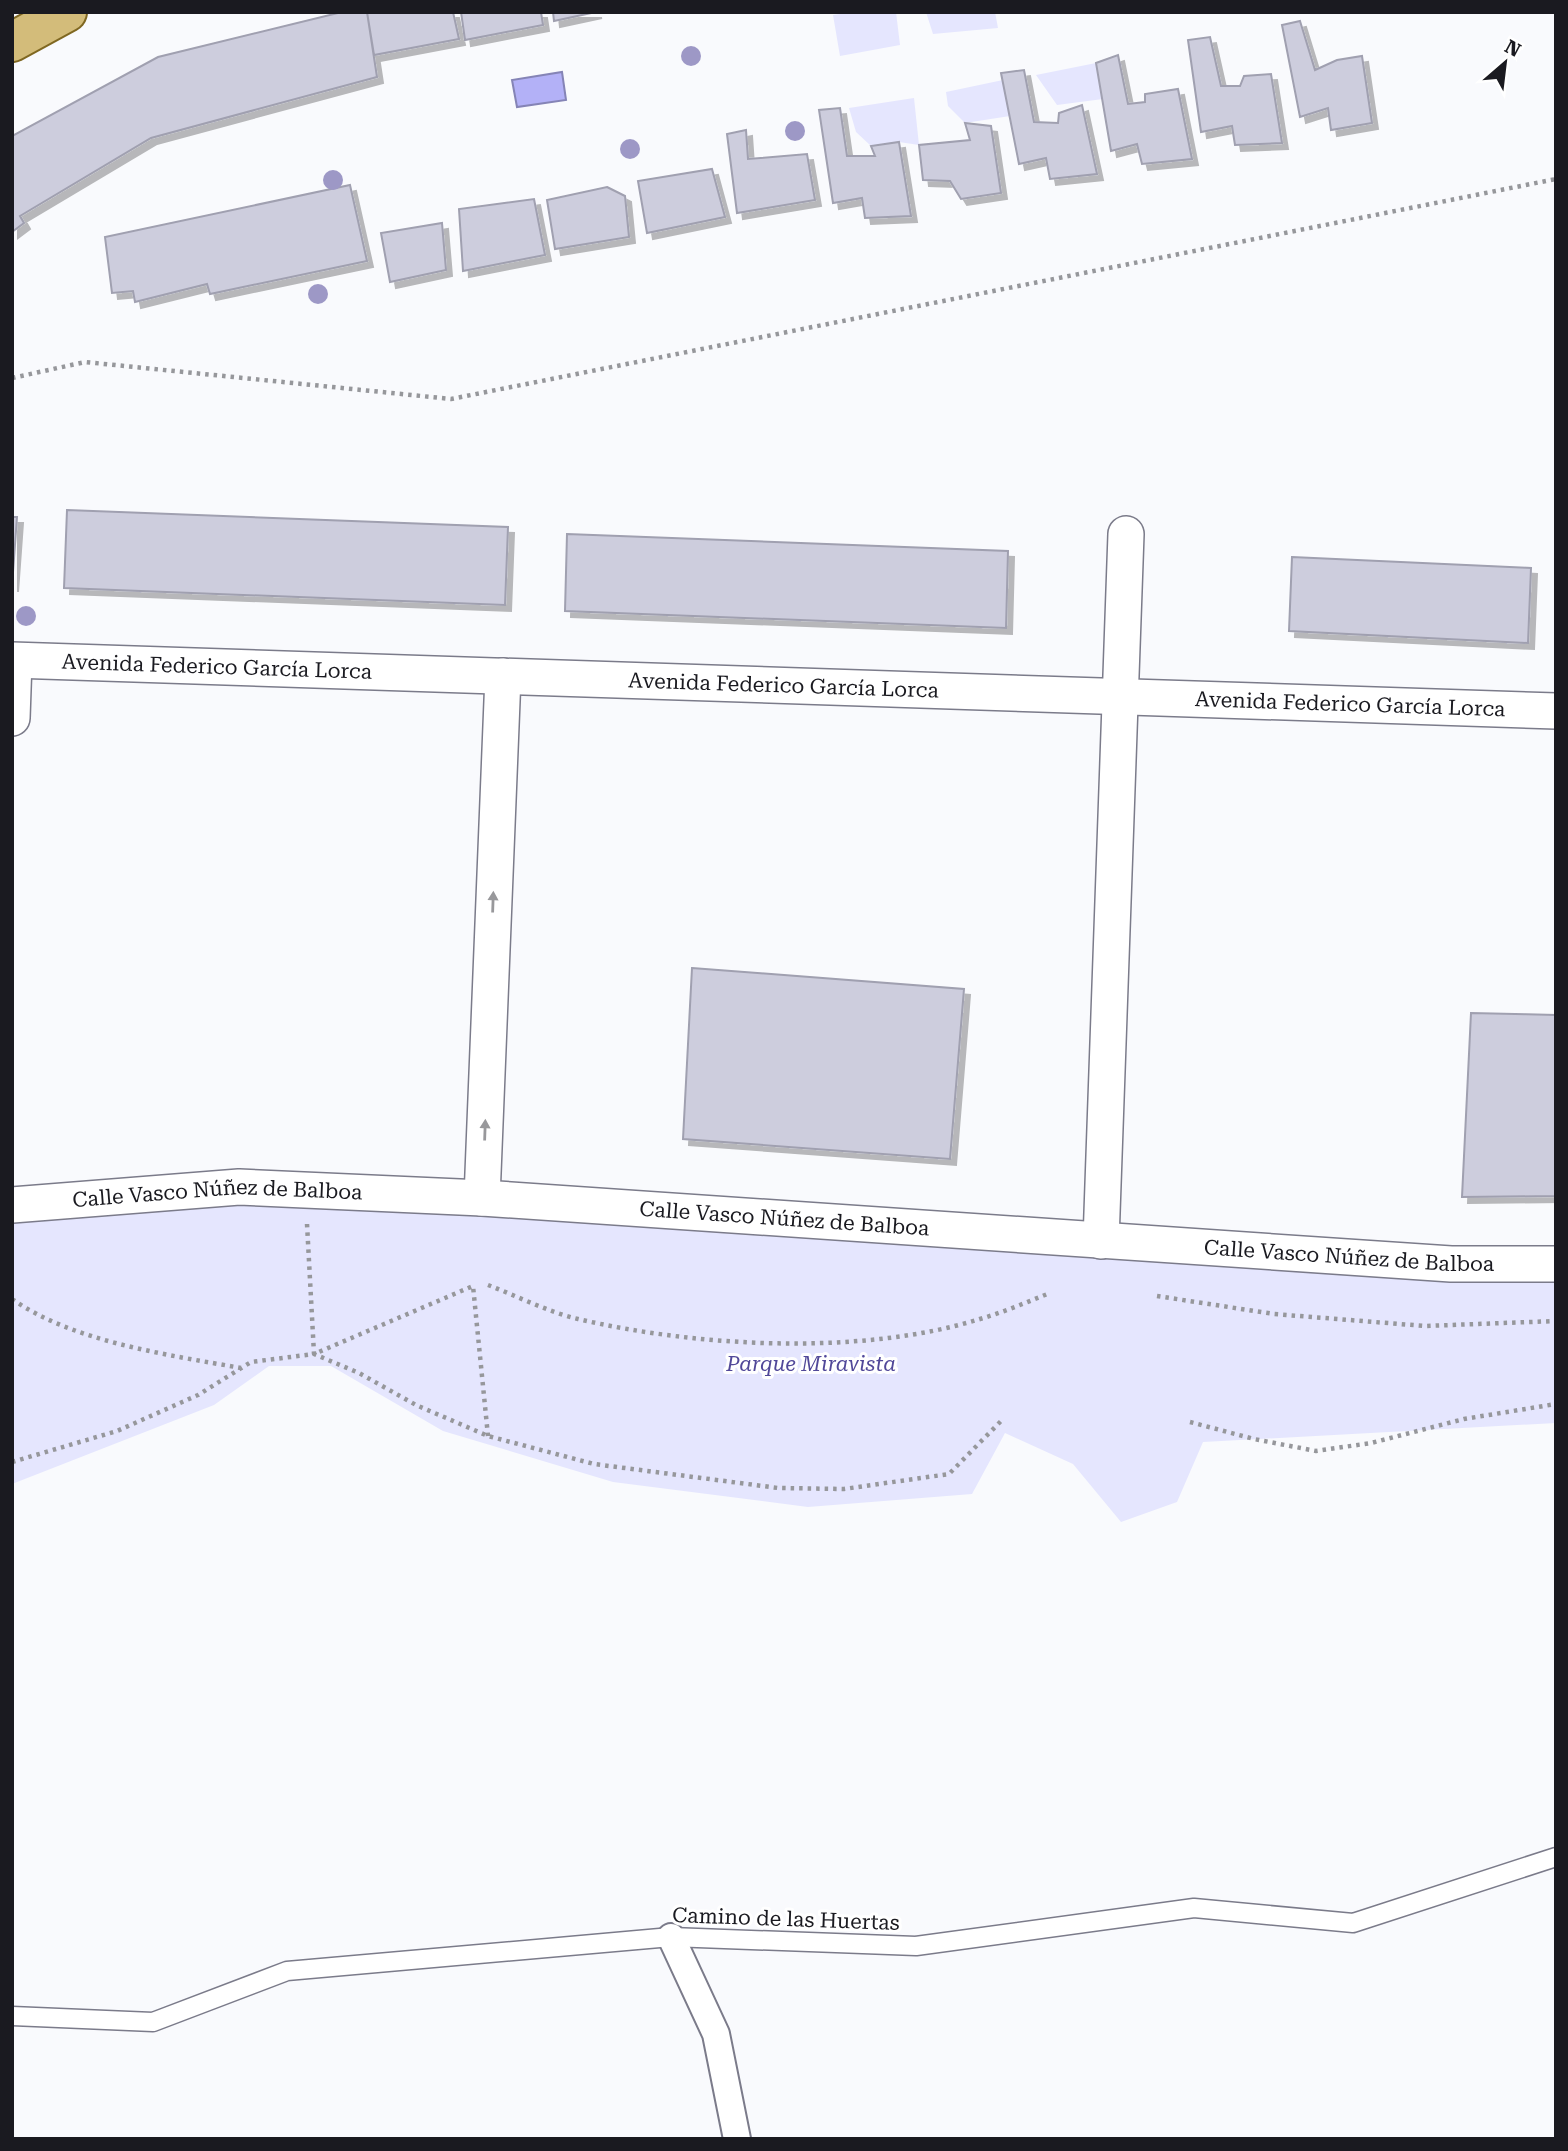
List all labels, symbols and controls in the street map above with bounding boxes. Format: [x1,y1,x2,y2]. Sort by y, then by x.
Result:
north arrow [1470,28,1540,98]
text: N [1501,35,1525,62]
street label: Avenida Federico García Lorca [61,650,373,684]
street label: Avenida Federico García Lorca [628,668,940,703]
street label: Avenida Federico García Lorca [1195,687,1507,721]
one-way arrow [488,891,499,913]
one-way arrow [480,1118,491,1140]
street label: Calle Vasco Núñez de Balboa [72,1175,364,1212]
street label: Calle Vasco Núñez de Balboa [639,1197,931,1240]
street label: Calle Vasco Núñez de Balboa [1203,1235,1495,1276]
park label: Parque Miravista [725,1352,896,1376]
street label: Camino de las Huertas [672,1903,900,1935]

